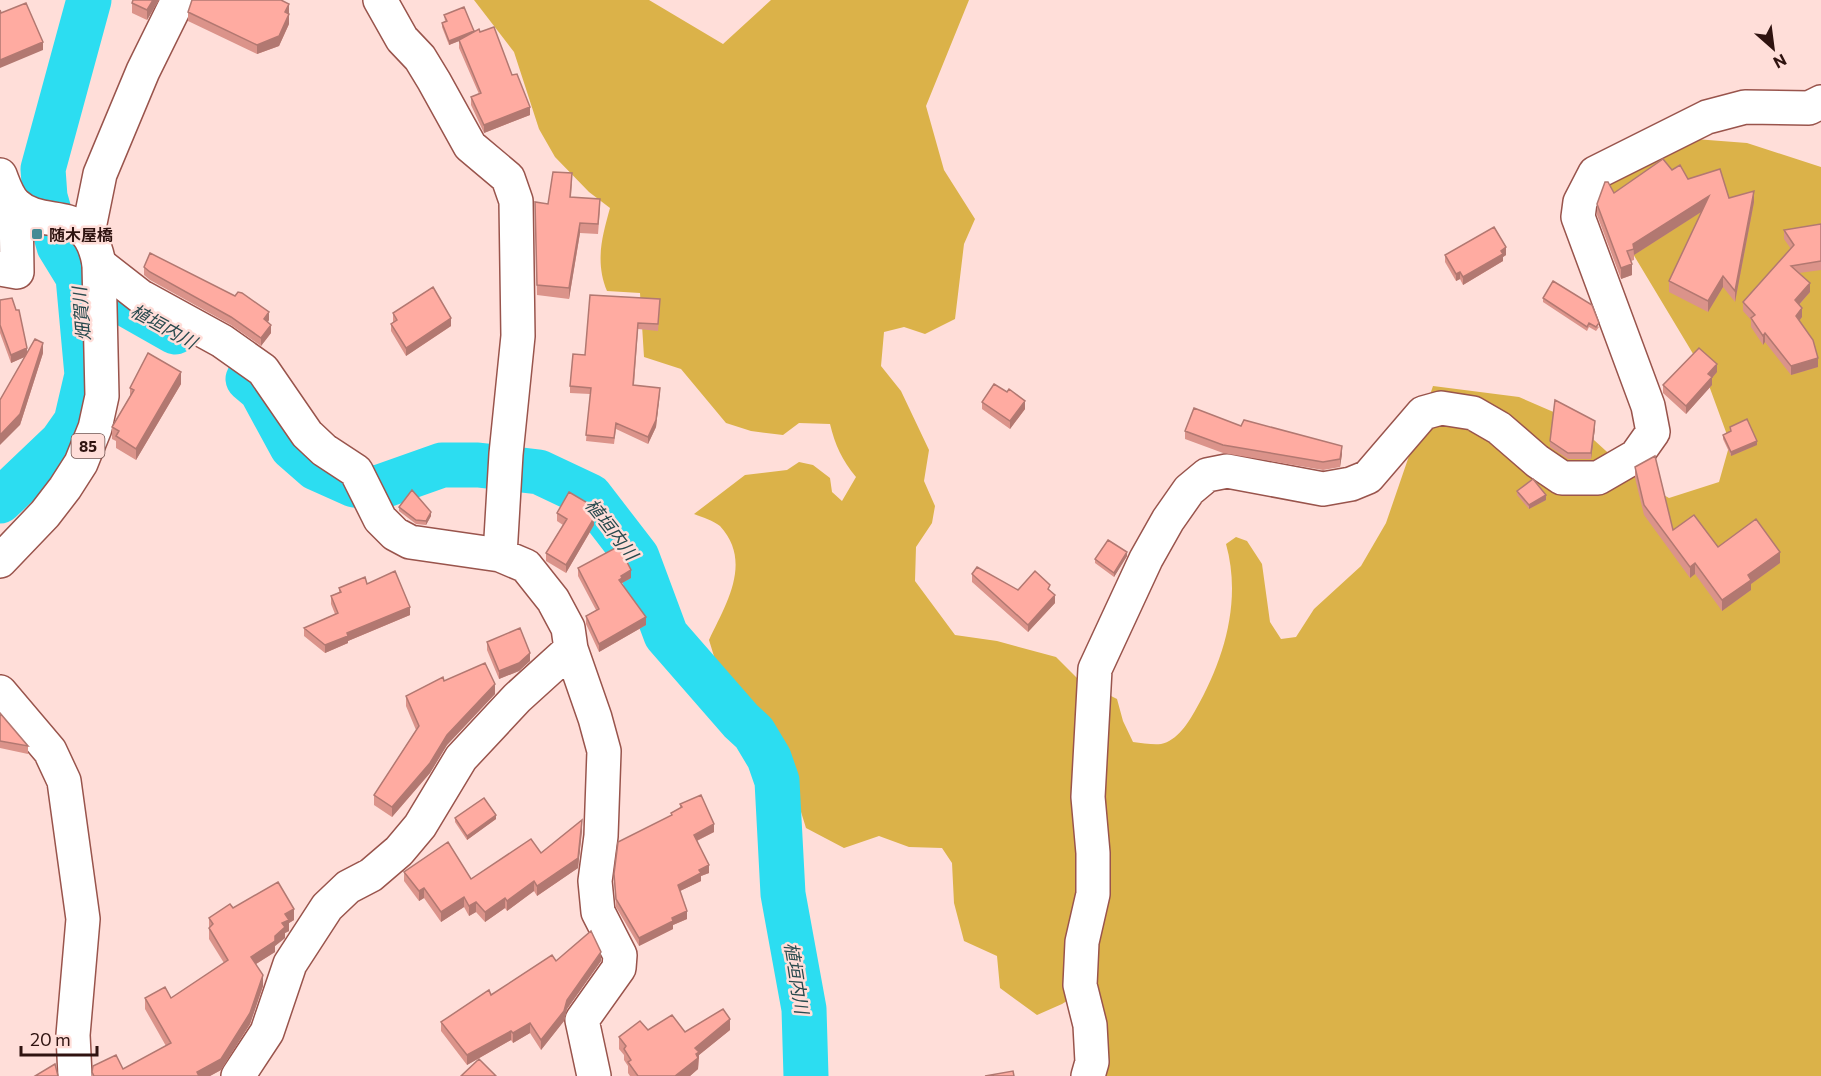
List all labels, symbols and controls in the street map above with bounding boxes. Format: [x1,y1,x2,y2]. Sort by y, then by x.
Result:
north arrow [1743,18,1803,78]
text: N [1771,50,1790,73]
place label: 随木屋橋 [49,225,113,244]
marker: 随木屋橋 [30,227,44,241]
water label: 畑賀川 [68,284,94,342]
water label: 植垣内川 [127,299,203,354]
road number: 85 [72,434,104,458]
water label: 植垣内川 [581,494,644,566]
water label: 植垣内川 [781,941,814,1017]
scale bar [21,1019,98,1057]
text: 20 m [30,1028,71,1050]

